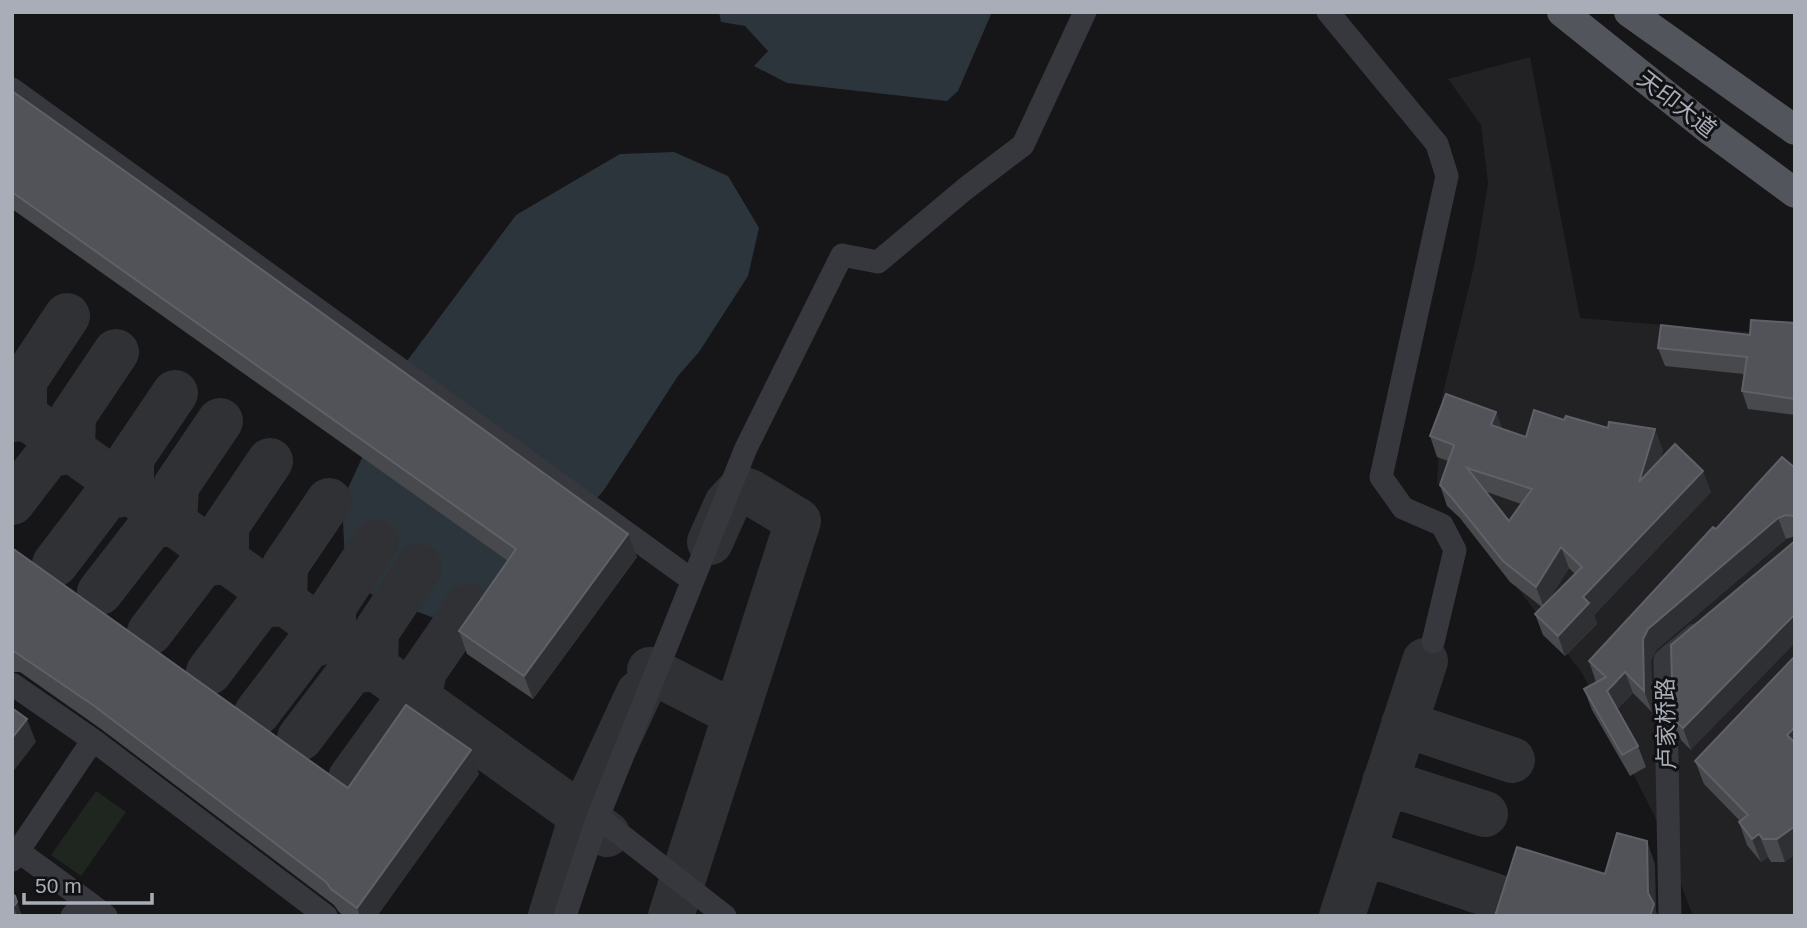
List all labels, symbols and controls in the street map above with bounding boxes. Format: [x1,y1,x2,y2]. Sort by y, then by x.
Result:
street label: 天印大道 [1633,65,1721,143]
street label: 卢家桥路 [1652,678,1680,770]
scale bar [24,862,152,906]
text: 50 m [35,874,82,897]

